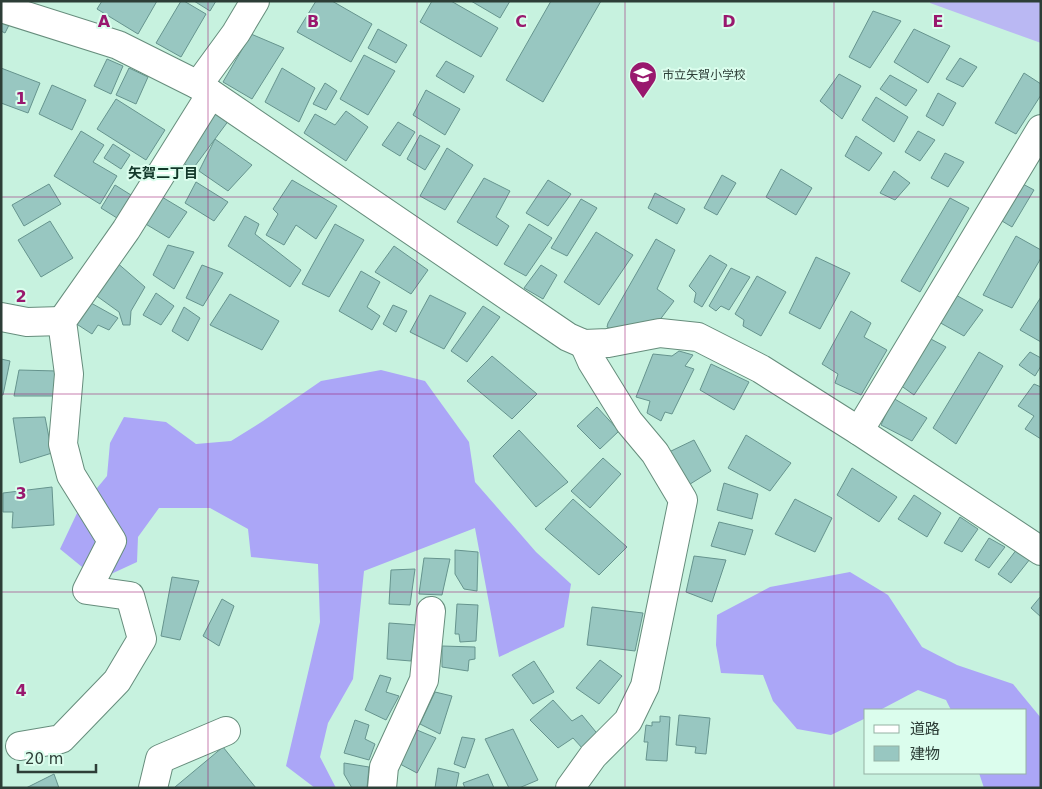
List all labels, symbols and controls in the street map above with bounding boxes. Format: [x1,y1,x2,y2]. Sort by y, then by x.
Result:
text: A [98,12,111,31]
text: B [307,12,319,31]
text: C [515,12,527,31]
text: D [722,12,736,31]
text: E [933,12,943,31]
school or university icon: 市立矢賀小学校 [628,60,658,99]
place label: 市立矢賀小学校 [662,68,746,82]
text: 1 [15,89,27,108]
district label: 矢賀二丁目 [128,165,198,181]
text: 2 [15,287,27,306]
text: 3 [15,484,27,503]
text: 4 [15,681,27,700]
legend [864,709,1027,774]
text: 道路 [910,720,940,738]
scale bar [18,742,95,774]
text: 建物 [910,745,940,763]
text: 20 m [25,750,63,768]

